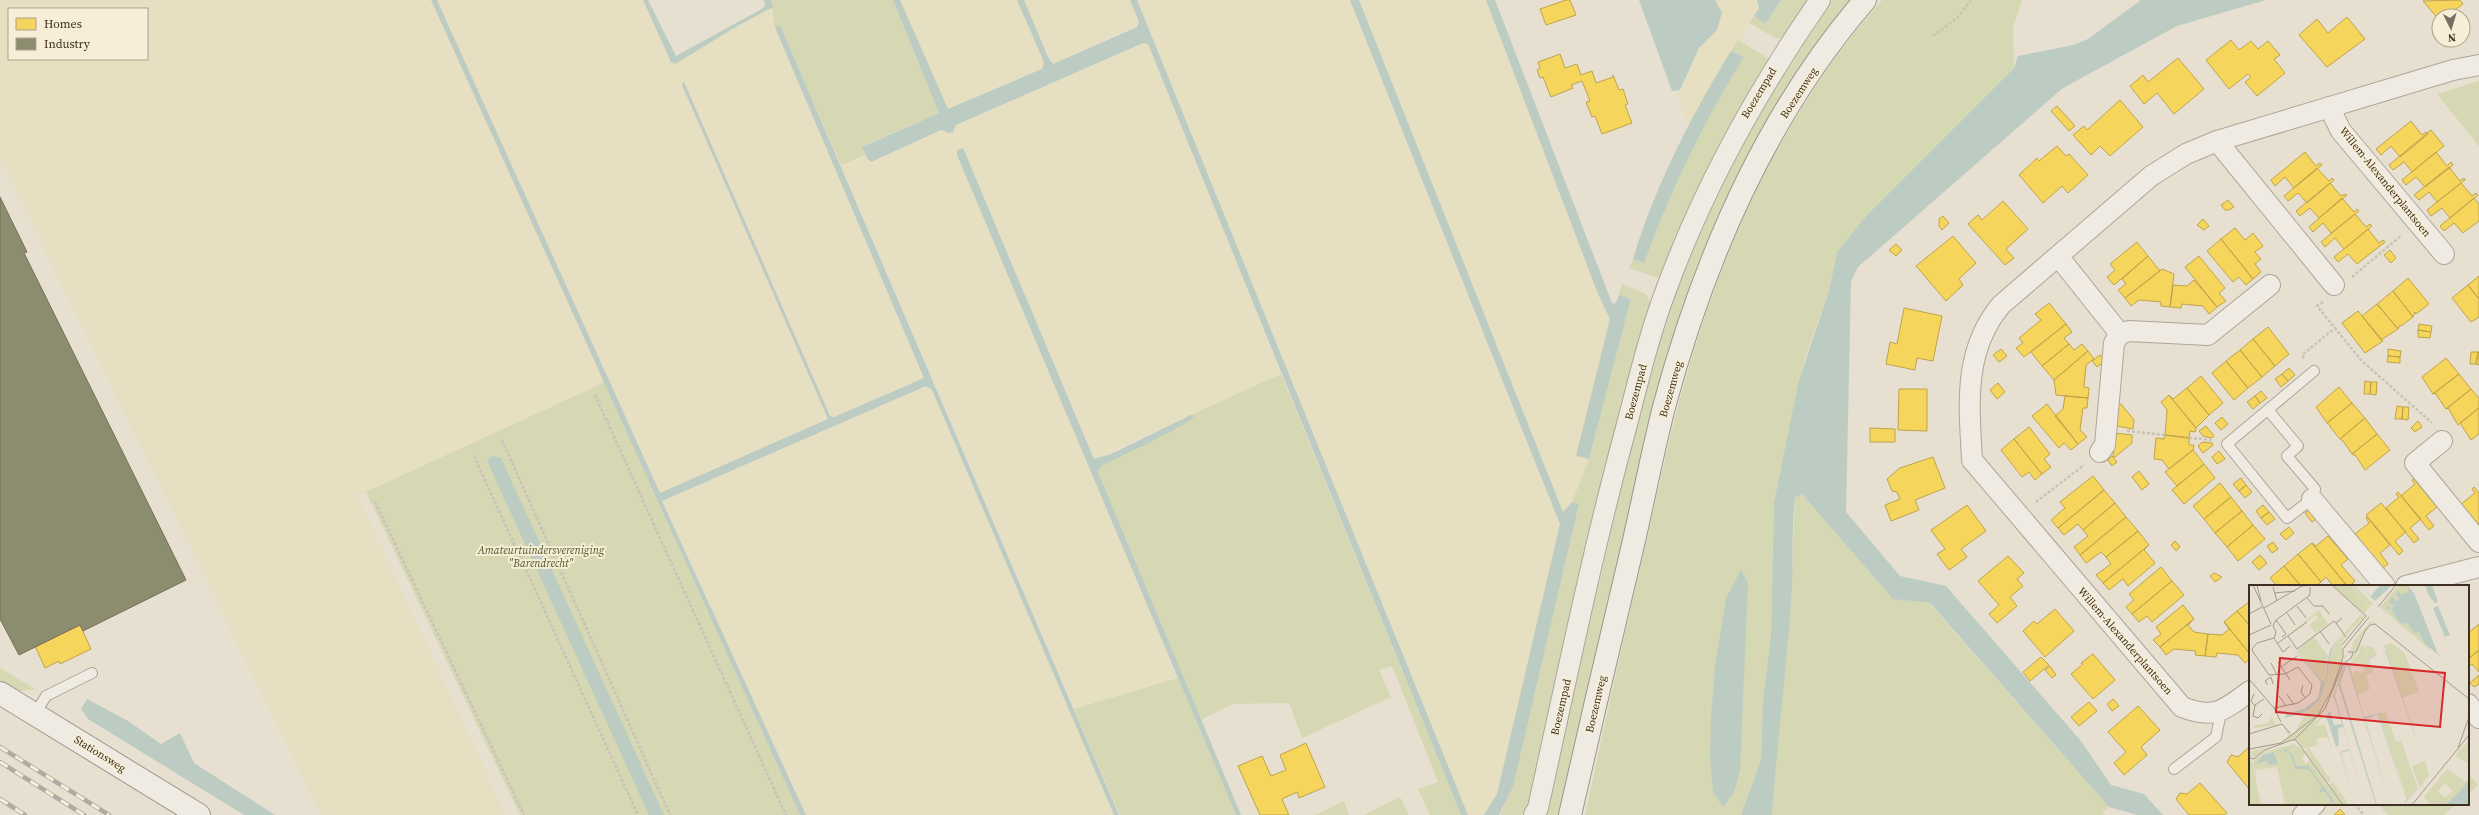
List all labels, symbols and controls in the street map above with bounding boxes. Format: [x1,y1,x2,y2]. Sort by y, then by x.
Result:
legend [8,8,148,60]
north arrow [2431,8,2471,48]
text: Homes [44,16,82,32]
text: N [2447,30,2456,45]
text: Industry [44,36,91,52]
street label: Boezempad [1738,64,1781,121]
street label: Boezemweg [1777,64,1821,122]
street label: Willem-Alexanderplantsoen [2336,124,2434,240]
street label: Boezemweg [1656,359,1686,419]
street label: Boezempad [1621,362,1651,422]
park label: Amateurtuindersvereniging "Barendrecht" [477,543,605,571]
street label: Willem-Alexanderplantsoen [2074,584,2176,698]
inset map [2249,585,2469,805]
street label: Boezemweg [1582,674,1610,734]
street label: Boezempad [1547,677,1575,737]
street label: Stationsweg [71,732,129,776]

